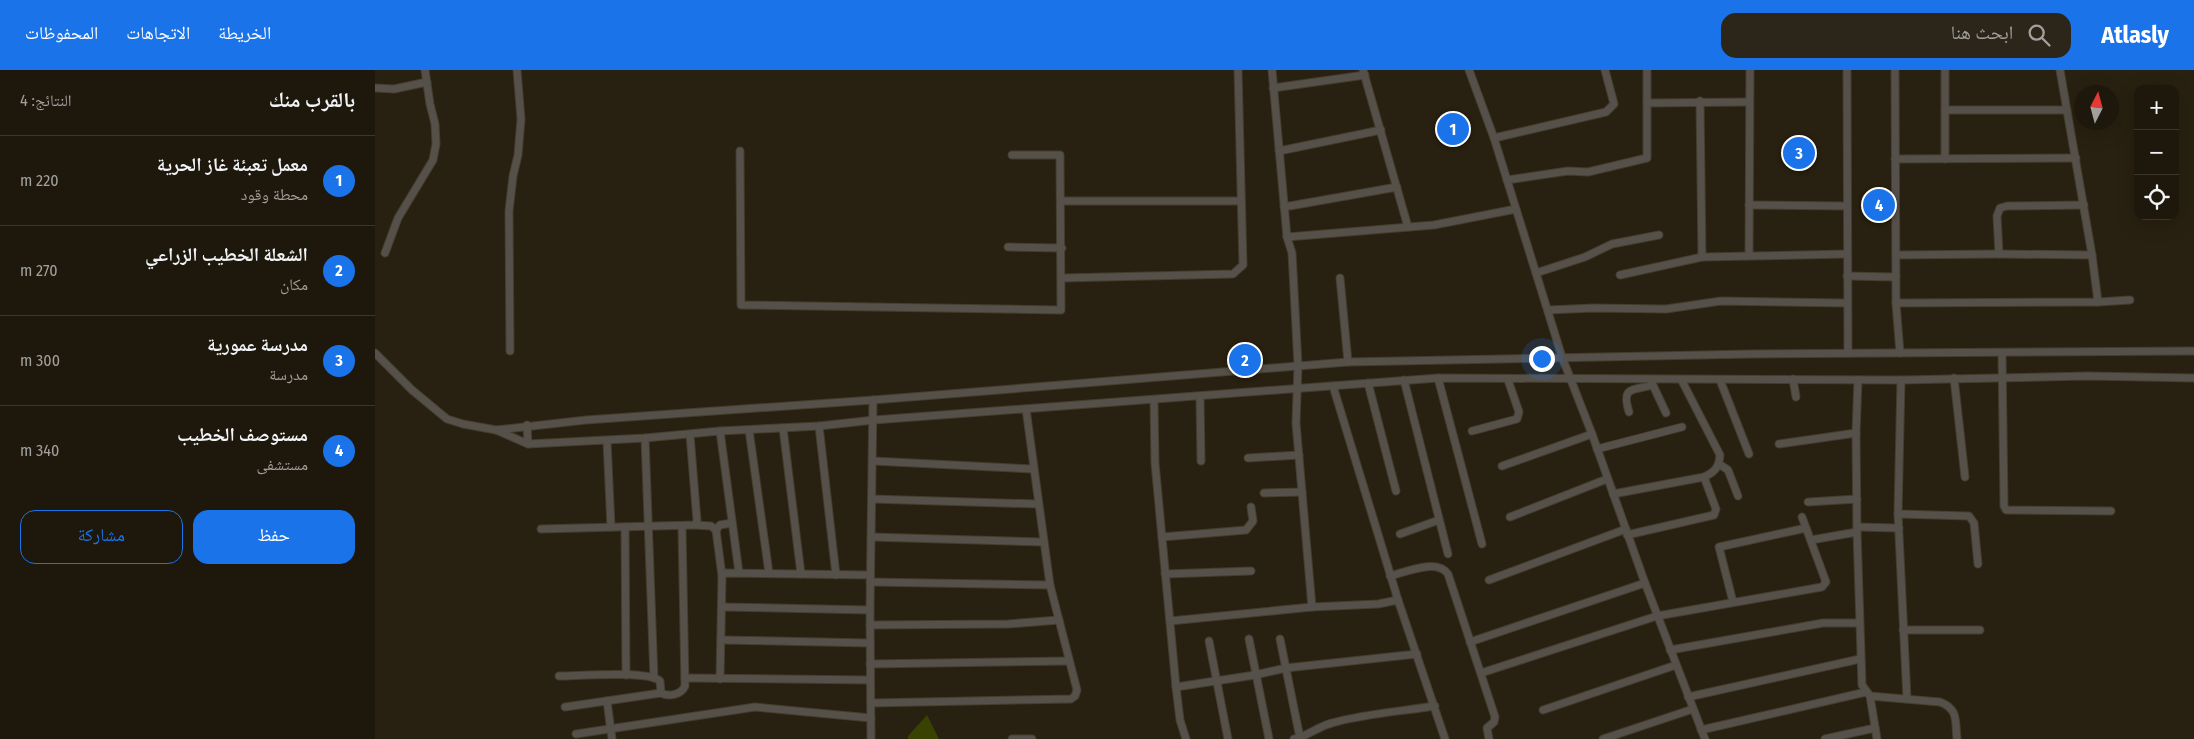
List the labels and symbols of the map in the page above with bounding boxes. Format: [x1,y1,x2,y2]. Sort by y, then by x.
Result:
north arrow [2074,85,2119,130]
pin: 1 [1437,110,1469,148]
pin: 3 [1783,134,1815,172]
pin: 4 [1863,186,1895,224]
pin: 2 [1229,341,1261,379]
your location [1529,346,1555,372]

